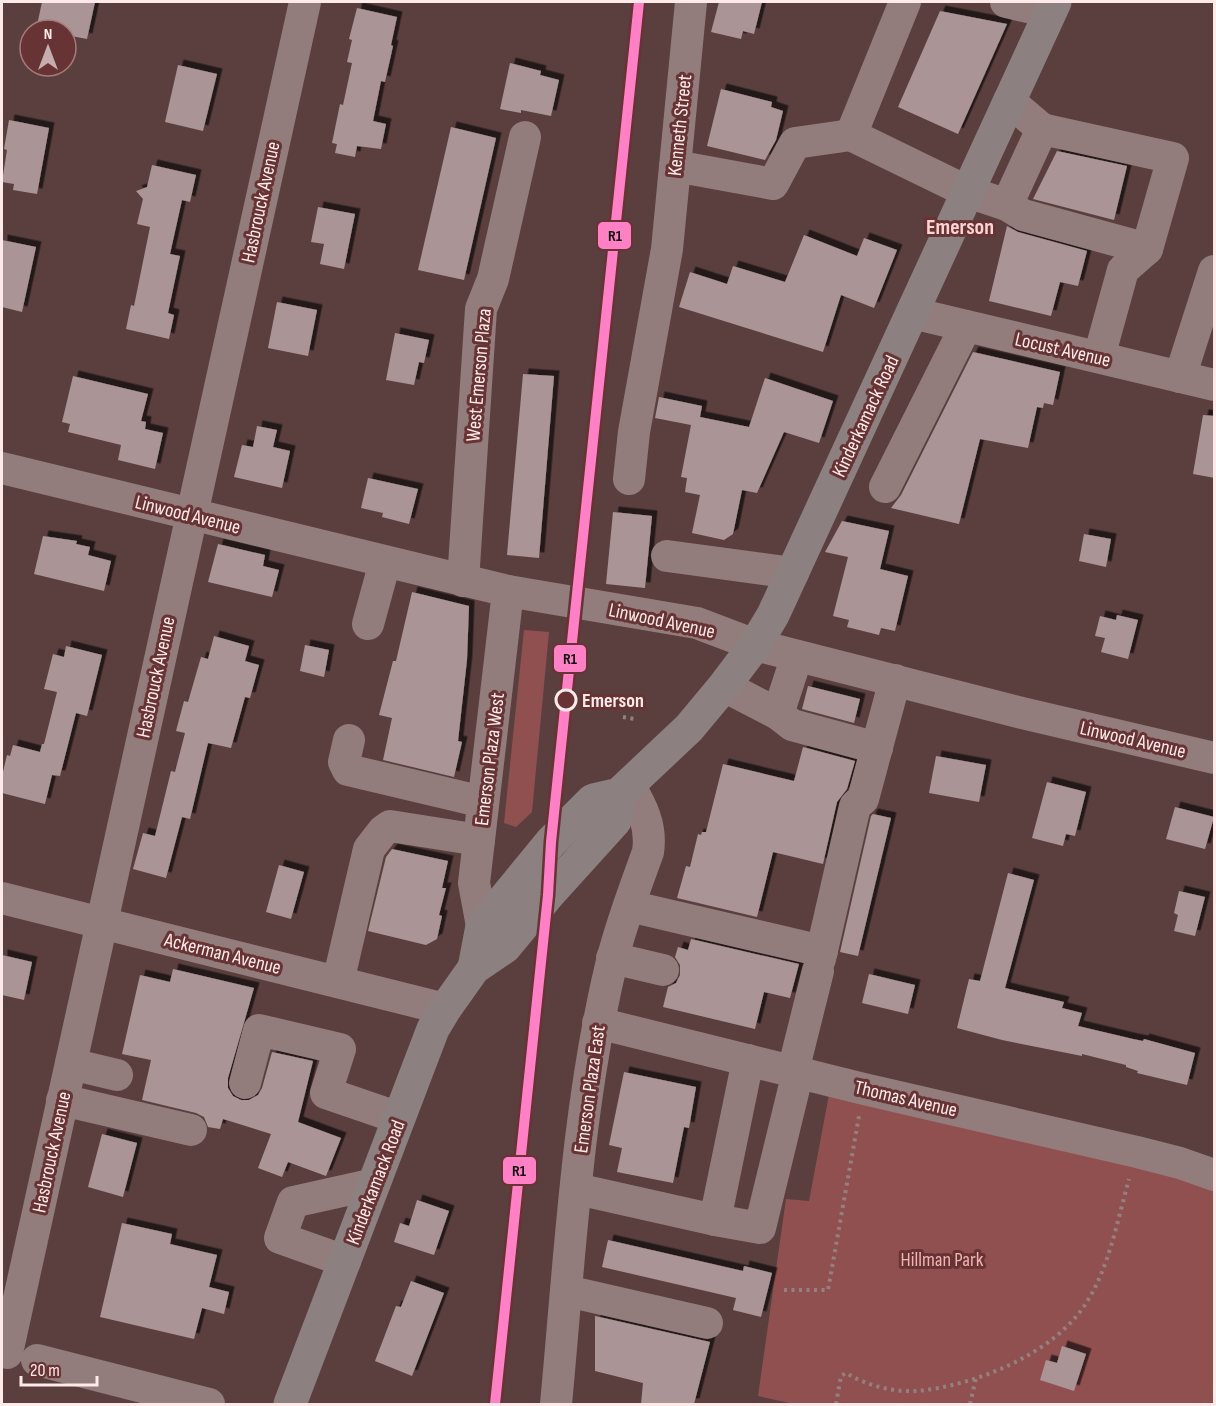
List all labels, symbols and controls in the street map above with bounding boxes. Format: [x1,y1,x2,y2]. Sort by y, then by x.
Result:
north arrow [18,18,78,78]
text: N [44,25,52,44]
street label: Kenneth Street [663,73,697,177]
street label: Hasbrouck Avenue [236,139,286,265]
district label: Emerson [926,214,994,241]
line badge: R1 [597,221,632,250]
text: R1 [608,227,623,246]
street label: West Emerson Plaza [461,307,497,443]
street label: Locust Avenue [1013,327,1113,373]
street label: Kinderkamack Road [827,352,905,481]
street label: Linwood Avenue [133,490,243,540]
street label: Linwood Avenue [607,598,717,644]
street label: Hasbrouck Avenue [131,614,181,740]
line badge: R1 [553,644,587,673]
text: R1 [563,650,578,669]
marker: Emerson [555,689,577,711]
place label: Emerson [582,689,644,713]
street label: Emerson Plaza West [470,691,510,827]
street label: Linwood Avenue [1078,716,1188,764]
street label: Ackerman Avenue [161,928,283,980]
street label: Emerson Plaza East [569,1024,611,1154]
street label: Thomas Avenue [852,1076,959,1122]
street label: Hasbrouck Avenue [27,1089,77,1215]
street label: Kinderkamack Road [341,1117,411,1248]
line badge: R1 [502,1156,537,1185]
text: R1 [512,1162,527,1181]
park label: Hillman Park [901,1248,984,1272]
scale bar [21,1349,98,1387]
text: 20 m [30,1360,60,1381]

